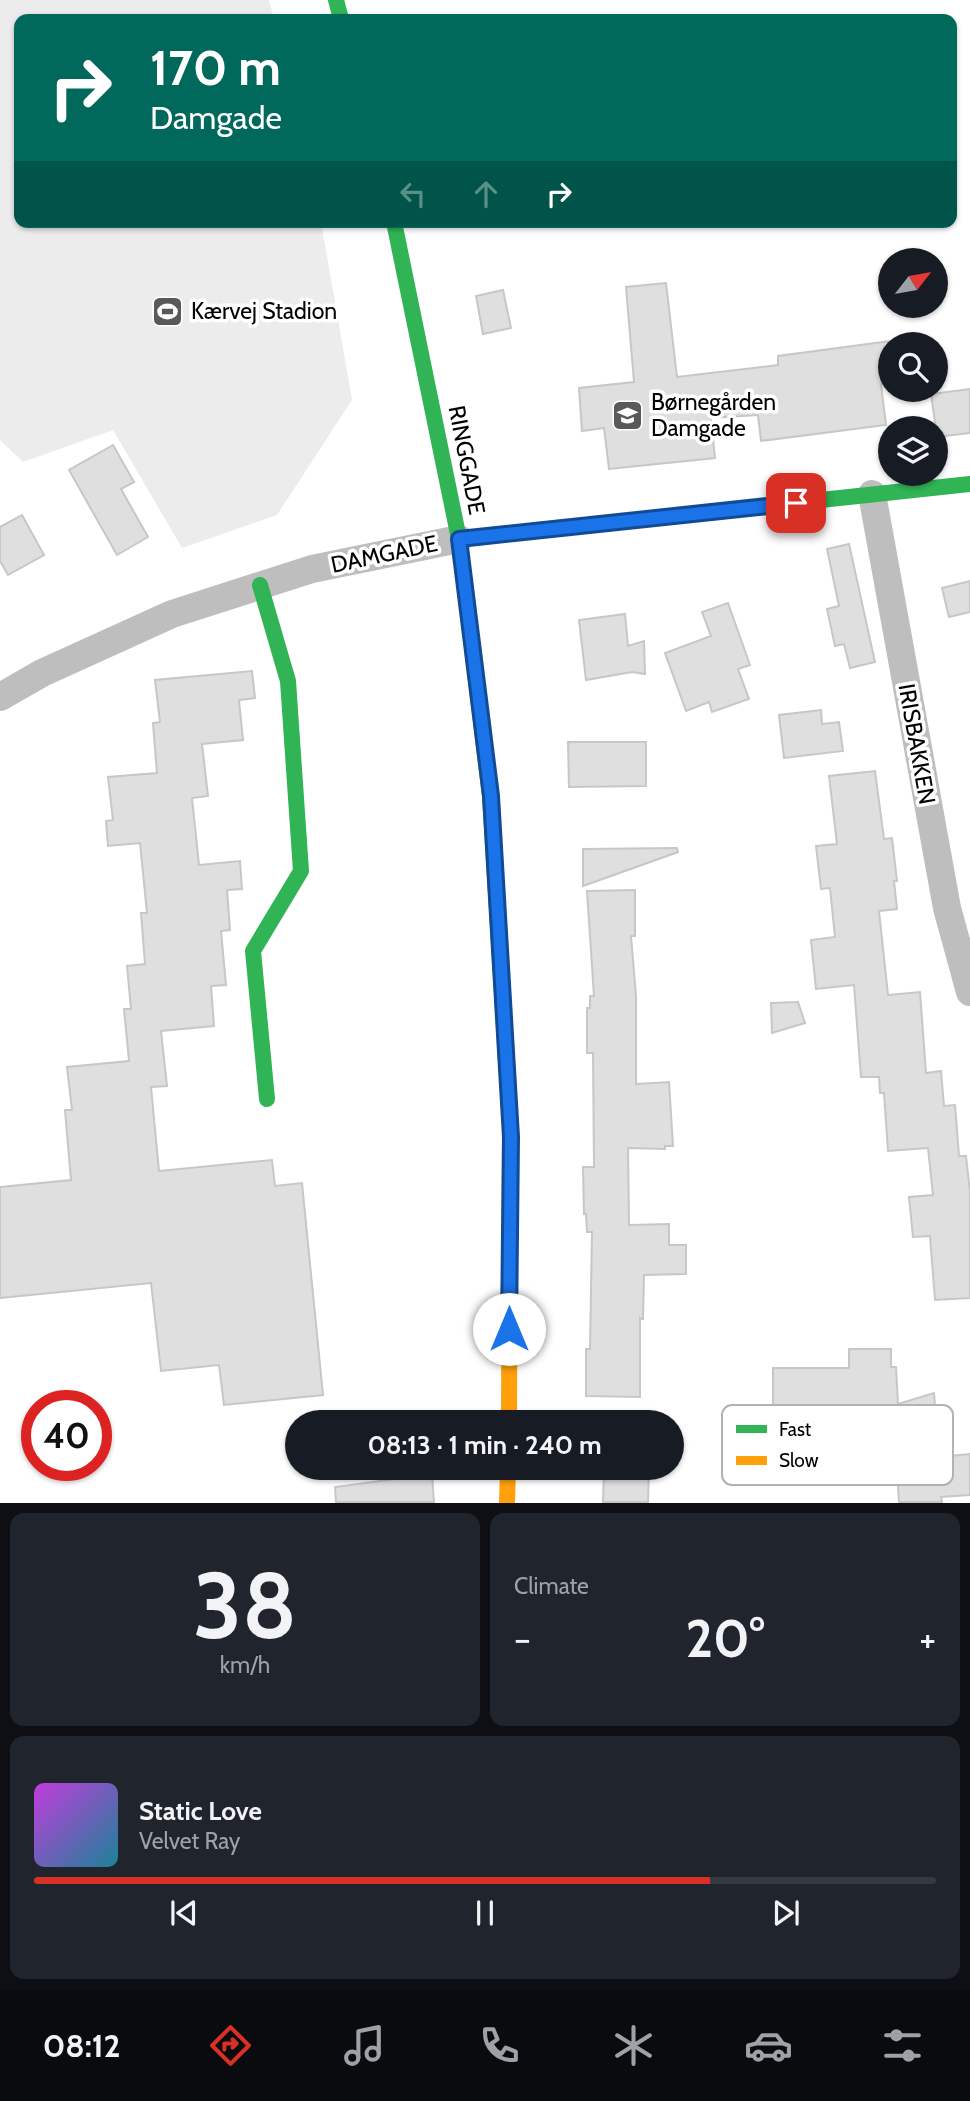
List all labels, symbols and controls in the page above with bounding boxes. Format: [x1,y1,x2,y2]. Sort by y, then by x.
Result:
text: 170 m [150,38,281,97]
icon: right [35,42,126,133]
text: Damgade [150,98,282,137]
icon: left [394,175,432,213]
icon: ahead [467,175,505,213]
icon: right [540,175,578,213]
north arrow [878,248,948,318]
map controls [878,248,948,486]
sports icon: Kærvej Stadion [151,294,185,328]
place label: Kærvej Stadion [191,297,337,325]
button: search [878,332,948,402]
place label: Børnegården Damgade [651,388,776,442]
school or university icon: Børnegården Damgade [611,398,645,432]
street label: RINGGADE [443,403,491,517]
button: layers [878,416,948,486]
pin [766,473,826,533]
icon: arrive [777,484,815,522]
street label: DAMGADE [328,529,440,579]
street label: IRISBAKKEN [893,682,941,806]
position arrow [472,1292,546,1366]
speed limit sign: 40 [21,1390,112,1481]
legend [722,1405,953,1485]
text: Fast [779,1418,812,1441]
text: 08:13 · 1 min · 240 m [367,1429,602,1461]
text: Slow [779,1449,819,1472]
text: 38 [193,1550,297,1661]
text: Climate [514,1572,589,1600]
text: 20° [685,1607,765,1670]
text: − [514,1615,531,1662]
text: + [919,1615,936,1662]
text: km/h [220,1651,270,1679]
text: Static Love [139,1795,262,1827]
text: Velvet Ray [139,1827,240,1855]
icon: previous [165,1894,203,1932]
icon: pause [466,1894,504,1932]
icon: next [767,1894,805,1932]
icon: directions [206,2021,255,2070]
icon: music [340,2021,389,2070]
icon: phone [475,2021,524,2070]
icon: climate [609,2021,658,2070]
icon: car [744,2021,793,2070]
icon: filters [878,2021,927,2070]
text: 08:12 [43,2026,120,2065]

